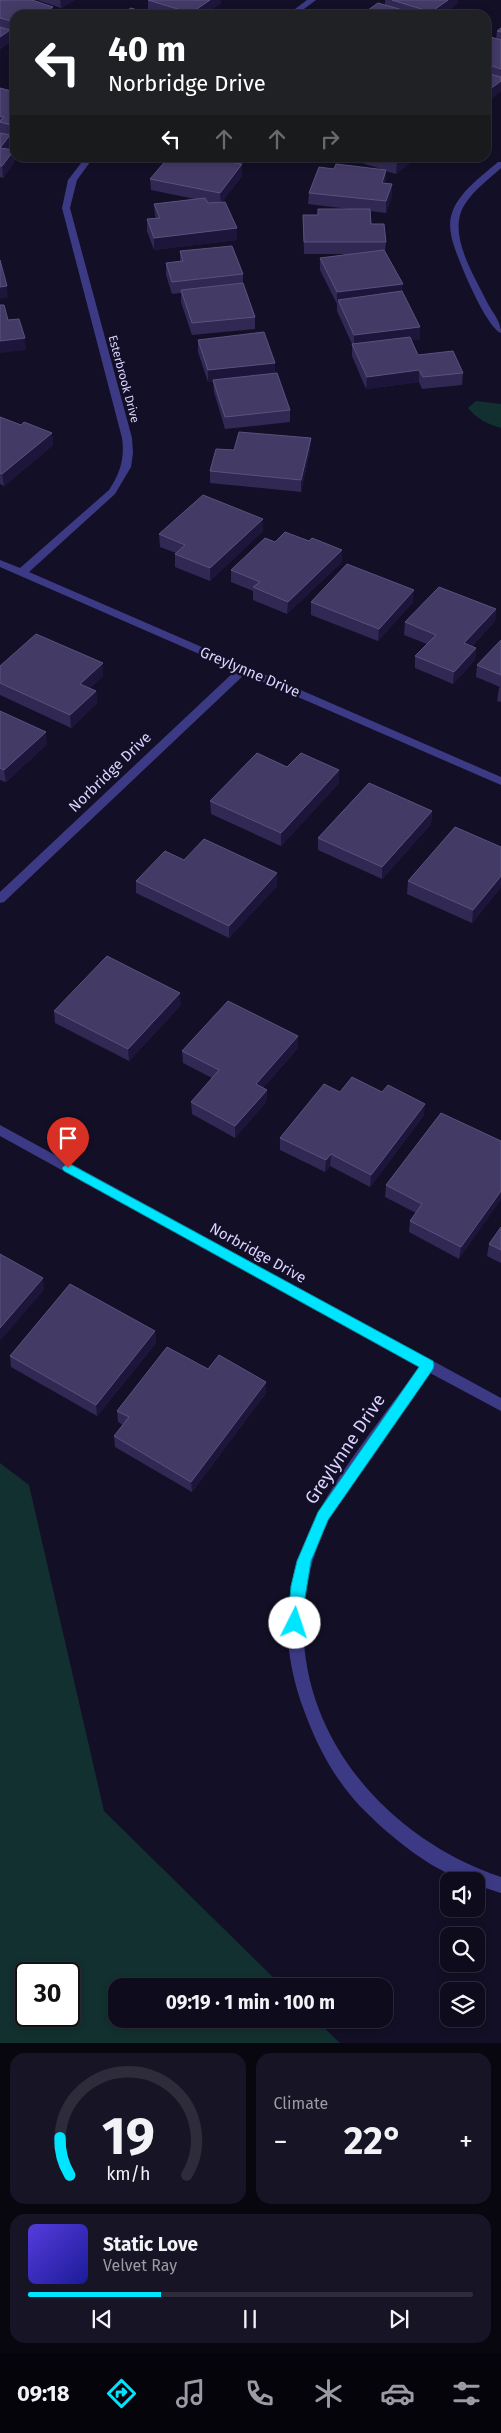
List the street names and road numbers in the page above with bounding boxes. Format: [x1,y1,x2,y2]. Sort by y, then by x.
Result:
street label: Esterbrook Drive [106,334,142,424]
street label: Greylynne Drive [197,643,303,701]
street label: Norbridge Drive [65,728,155,816]
street label: Norbridge Drive [207,1219,309,1287]
street label: Greylynne Drive [300,1390,390,1508]

